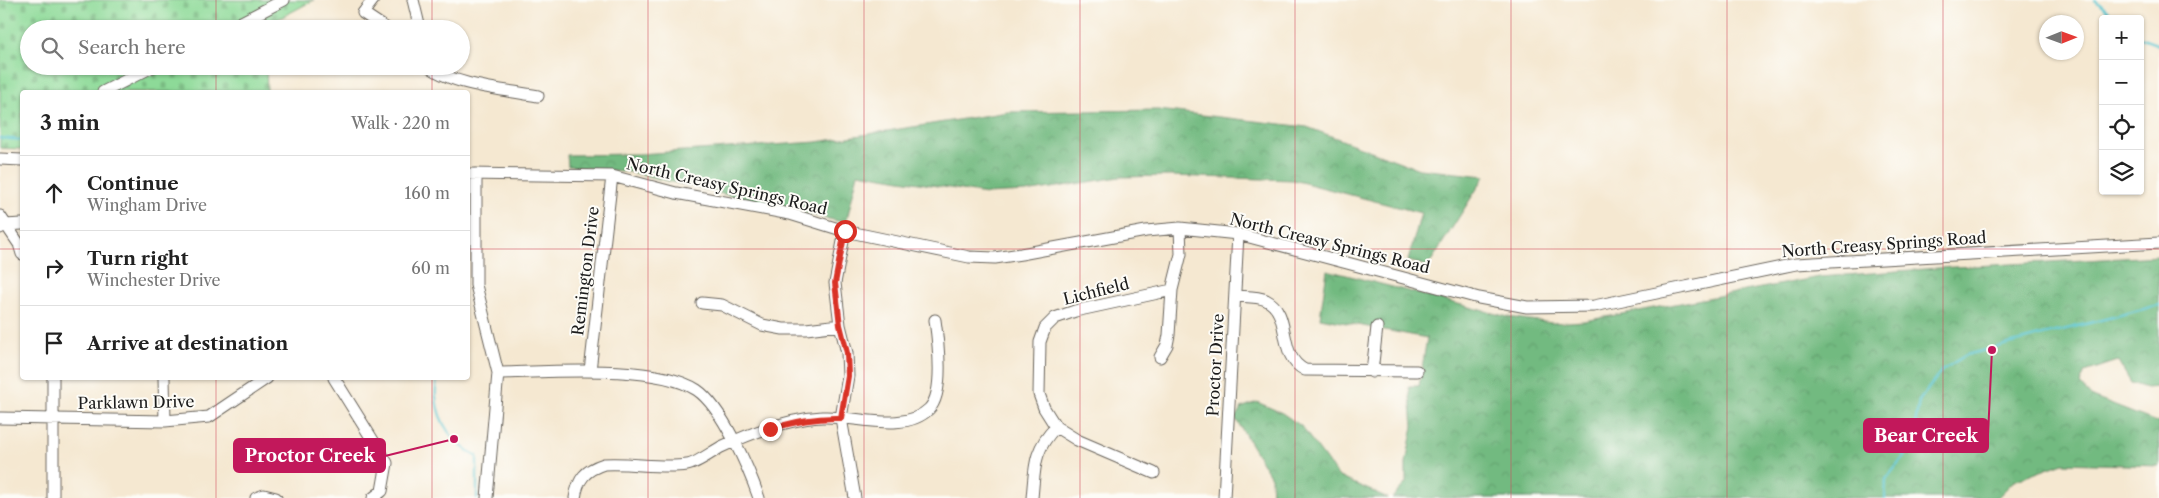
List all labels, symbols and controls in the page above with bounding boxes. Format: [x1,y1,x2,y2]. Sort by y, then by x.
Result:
north arrow [2039,15,2084,60]
map controls [2099,15,2144,195]
button: + [2099,15,2144,60]
search box [20,20,470,75]
icon: search [38,34,66,62]
text: Search here [78,36,186,59]
button: − [2099,60,2144,105]
button: locate [2099,105,2144,150]
text: 3 min [40,110,100,135]
text: Walk · 220 m [351,113,450,133]
button: layers [2099,150,2144,195]
street label: North Creasy Springs Road [625,153,830,219]
text: Continue [87,172,179,195]
icon: ahead [40,179,68,207]
text: 160 m [405,183,450,203]
text: Wingham Drive [87,195,207,215]
street label: Remington Drive [567,205,603,337]
street label: North Creasy Springs Road [1228,208,1432,278]
route start [834,220,857,243]
street label: North Creasy Springs Road [1781,227,1987,261]
text: Turn right [87,247,188,270]
icon: right [40,254,68,282]
text: 60 m [411,258,450,278]
text: Winchester Drive [87,270,221,290]
street label: Lichfield [1061,273,1131,309]
street label: Proctor Drive [1202,313,1228,417]
icon: arrive [40,329,68,357]
text: Arrive at destination [87,332,288,355]
street label: Parklawn Drive [78,391,195,413]
route end [759,418,782,441]
callout: Bear Creek [1864,419,1988,452]
text: Bear Creek [1874,425,1979,447]
callout: Proctor Creek [234,439,385,472]
text: Proctor Creek [245,445,376,467]

